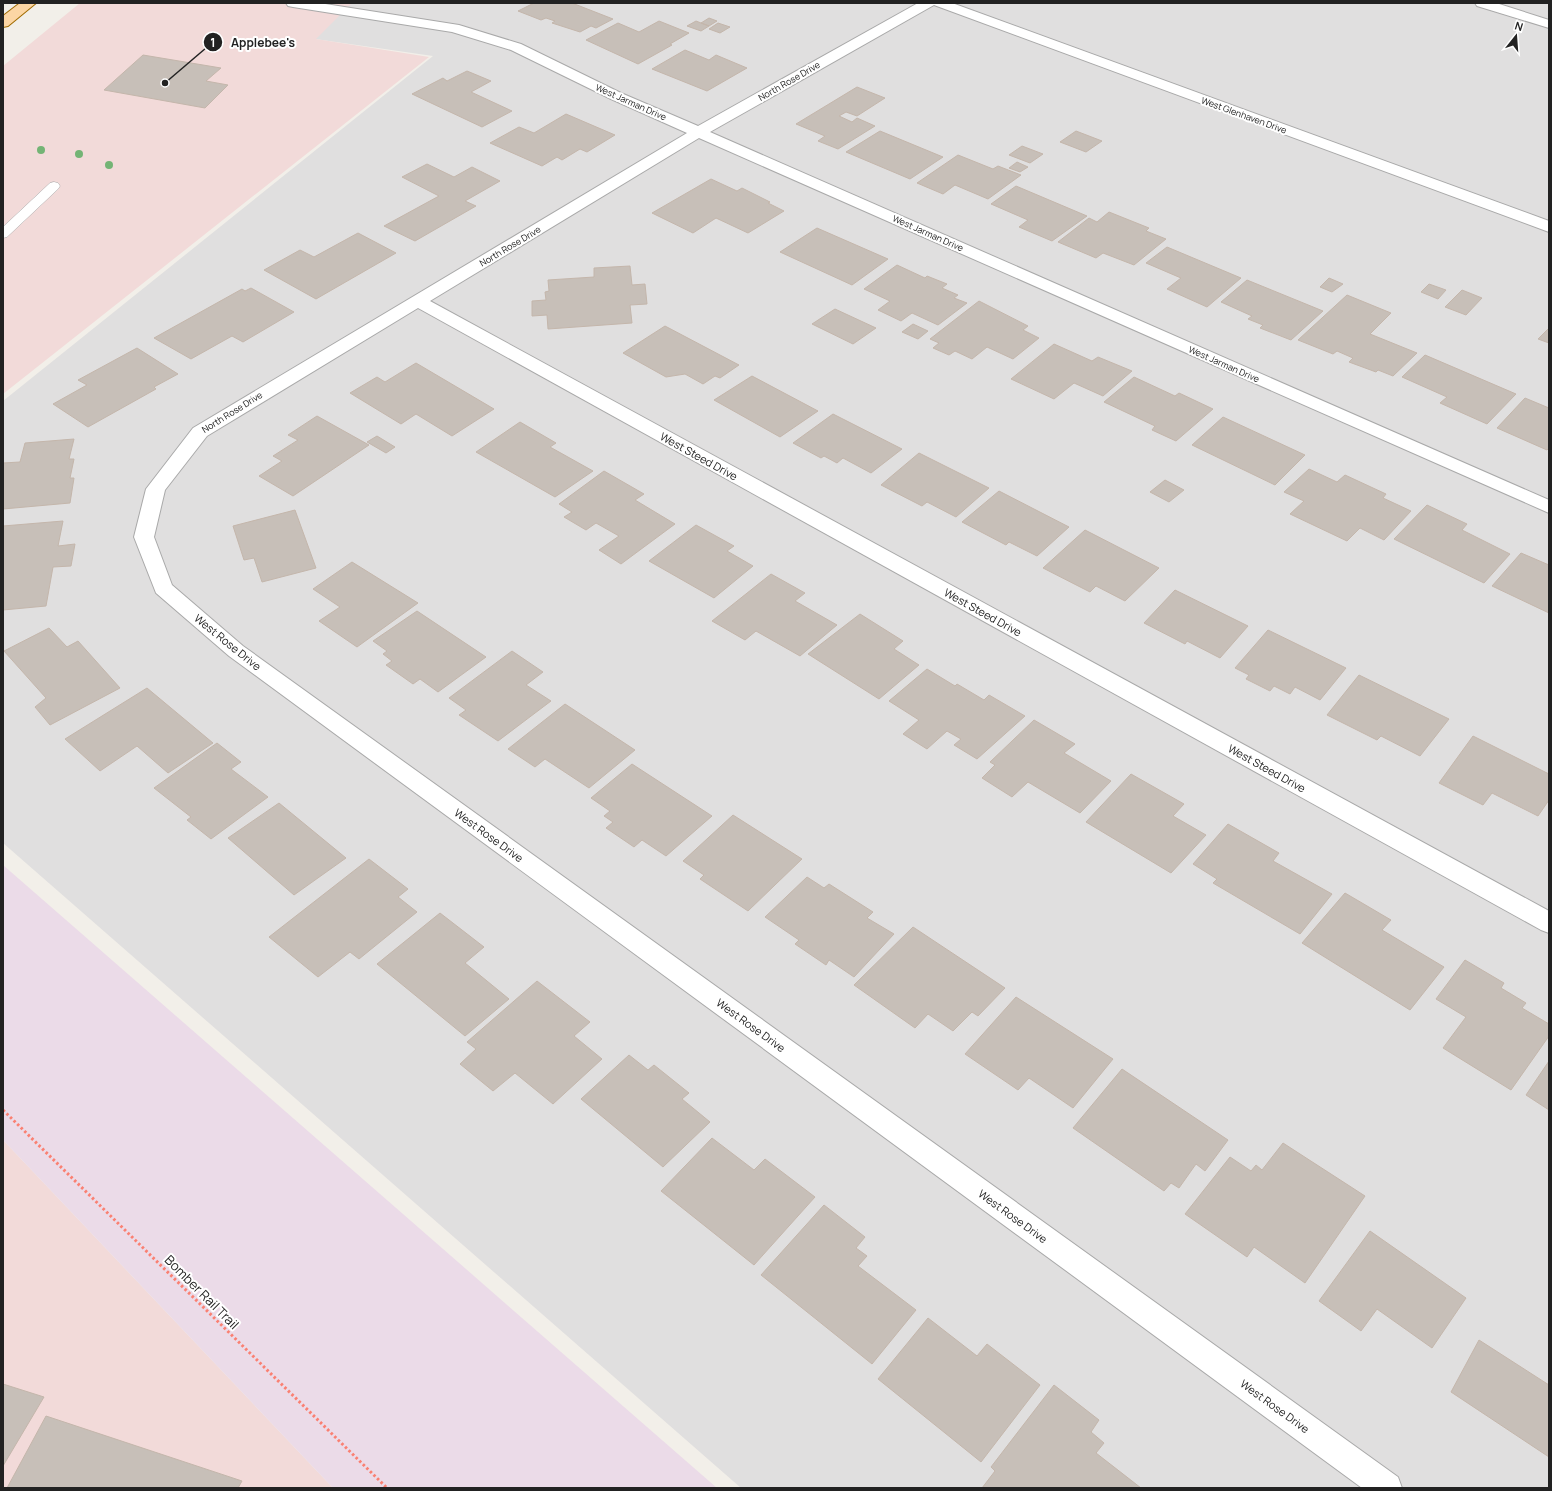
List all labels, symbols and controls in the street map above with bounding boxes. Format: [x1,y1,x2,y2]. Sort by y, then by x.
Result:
north arrow [1496,16,1536,56]
text: N [1513,18,1525,34]
callout: Applebee's [203,30,303,54]
text: 1 [210,34,216,51]
text: Applebee's [231,34,295,51]
street label: North Rose Drive [756,58,822,104]
street label: West Jarman Drive [593,81,669,123]
street label: West Glenhaven Drive [1199,93,1289,137]
street label: West Jarman Drive [890,212,966,254]
street label: North Rose Drive [477,223,543,269]
street label: West Jarman Drive [1186,343,1262,385]
street label: North Rose Drive [199,388,265,436]
street label: West Steed Drive [657,428,741,484]
street label: West Steed Drive [941,584,1025,640]
street label: West Rose Drive [191,610,265,674]
street label: West Steed Drive [1225,740,1309,796]
street label: West Rose Drive [451,805,527,865]
street label: West Rose Drive [713,995,789,1055]
street label: West Rose Drive [975,1186,1051,1246]
street label: Bomber Rail Trail [161,1251,243,1333]
street label: West Rose Drive [1237,1376,1313,1436]

